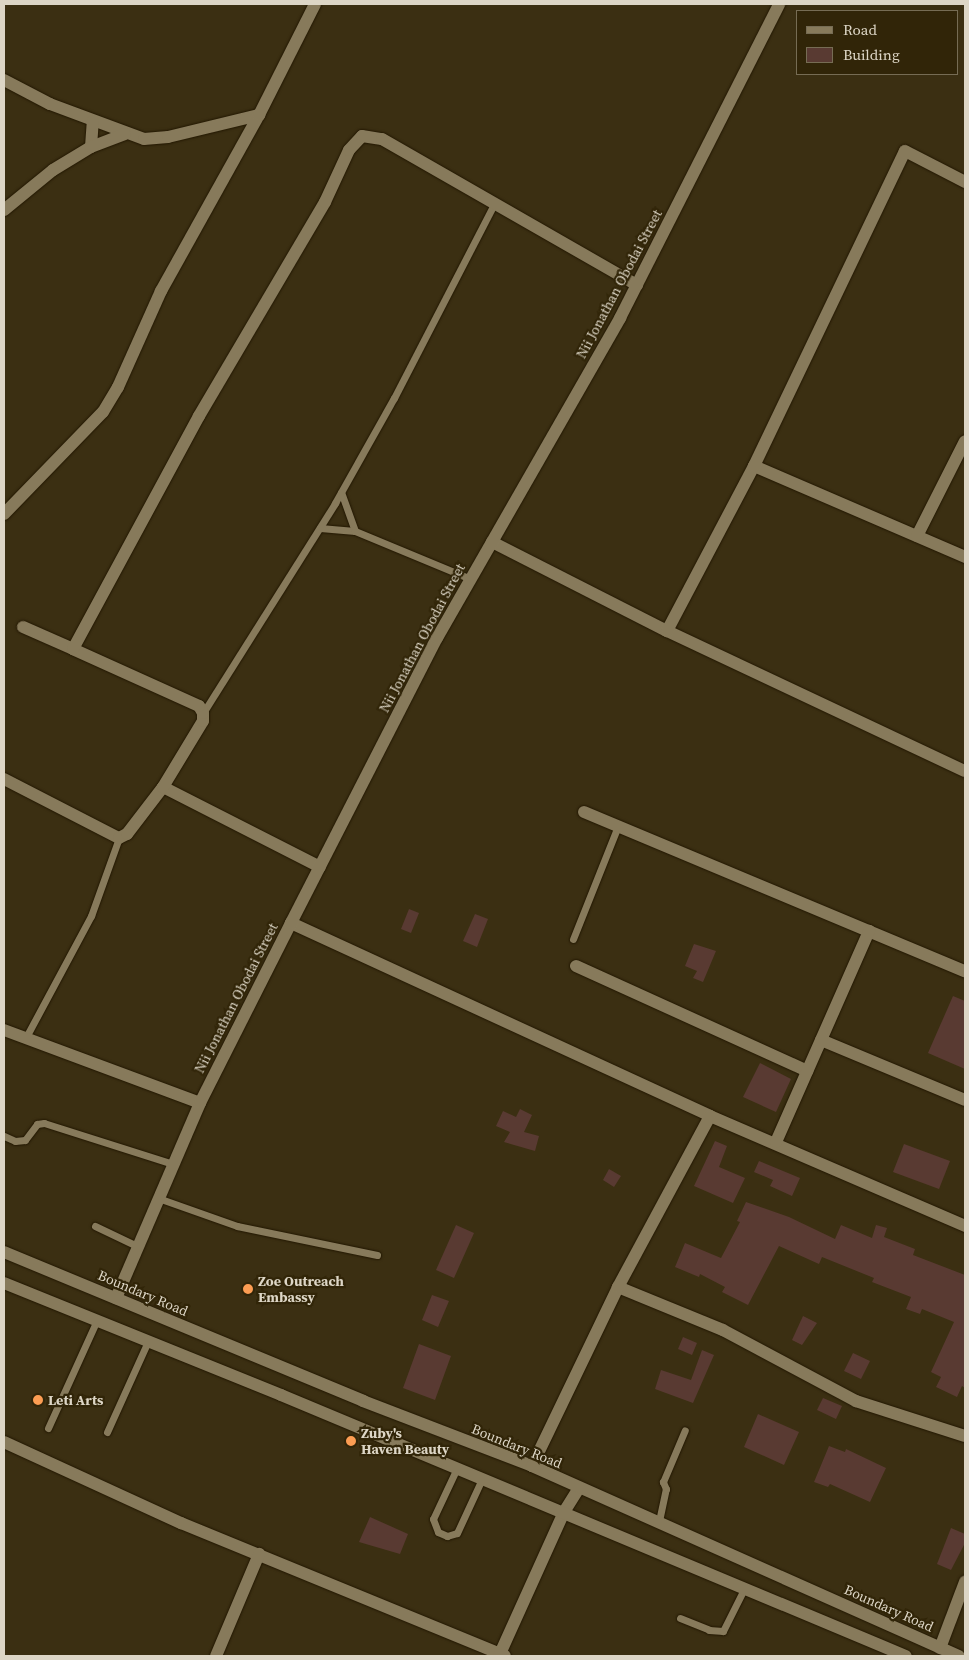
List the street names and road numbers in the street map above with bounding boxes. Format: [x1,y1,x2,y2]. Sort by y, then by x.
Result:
street label: Nii Jonathan Obodai Street [573,207,665,361]
street label: Nii Jonathan Obodai Street [376,561,468,715]
street label: Nii Jonathan Obodai Street [191,920,281,1076]
street label: Boundary Road [96,1266,190,1320]
street label: Boundary Road [469,1420,565,1472]
street label: Boundary Road [842,1581,936,1635]

